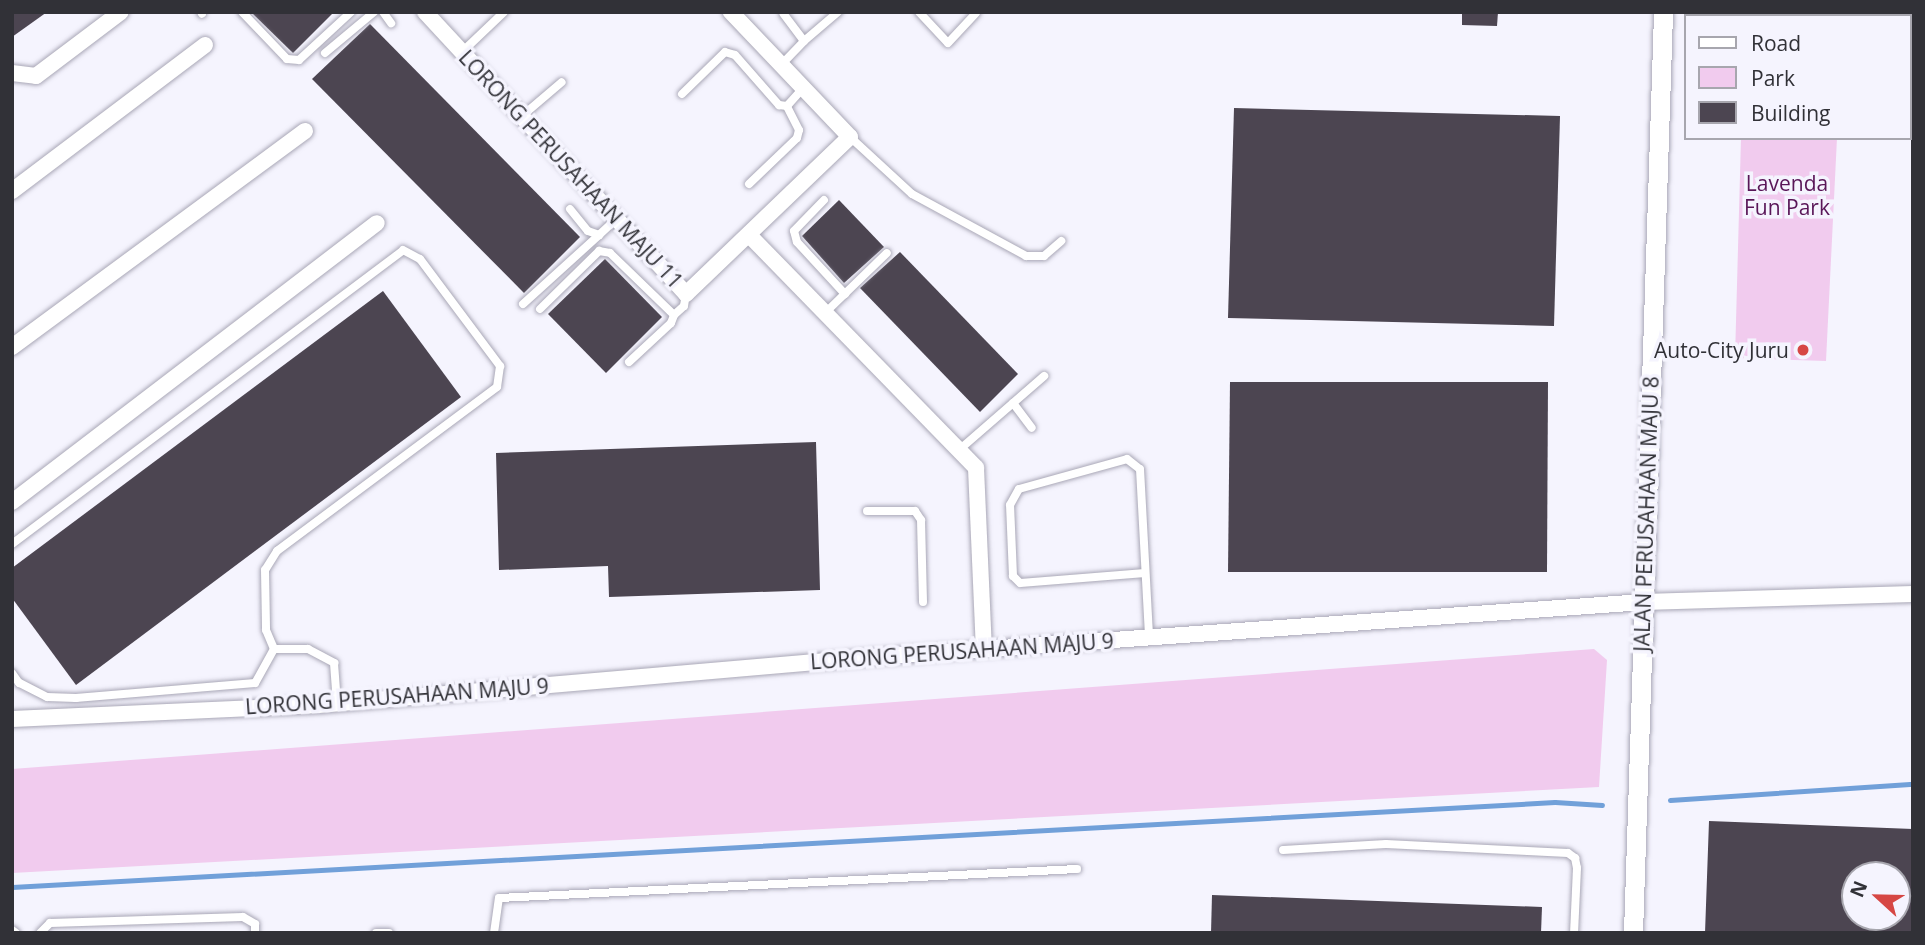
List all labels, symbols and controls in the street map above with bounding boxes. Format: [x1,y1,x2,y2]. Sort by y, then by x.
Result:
legend [1684,14,1911,140]
text: Road [1751,29,1801,57]
street label: LORONG PERUSAHAAN MAJU 11 [454,45,688,293]
text: Park [1751,64,1795,92]
text: Building [1751,99,1830,127]
park label: Lavenda Fun Park [1744,170,1830,220]
place label: Auto-City Juru [1654,337,1789,363]
marker: Auto-City Juru [1795,342,1811,358]
street label: JALAN PERUSAHAAN MAJU 8 [1629,376,1663,652]
street label: LORONG PERUSAHAAN MAJU 9 [809,628,1115,674]
street label: LORONG PERUSAHAAN MAJU 9 [244,673,550,719]
north arrow [1841,861,1911,931]
text: N [1843,877,1873,901]

